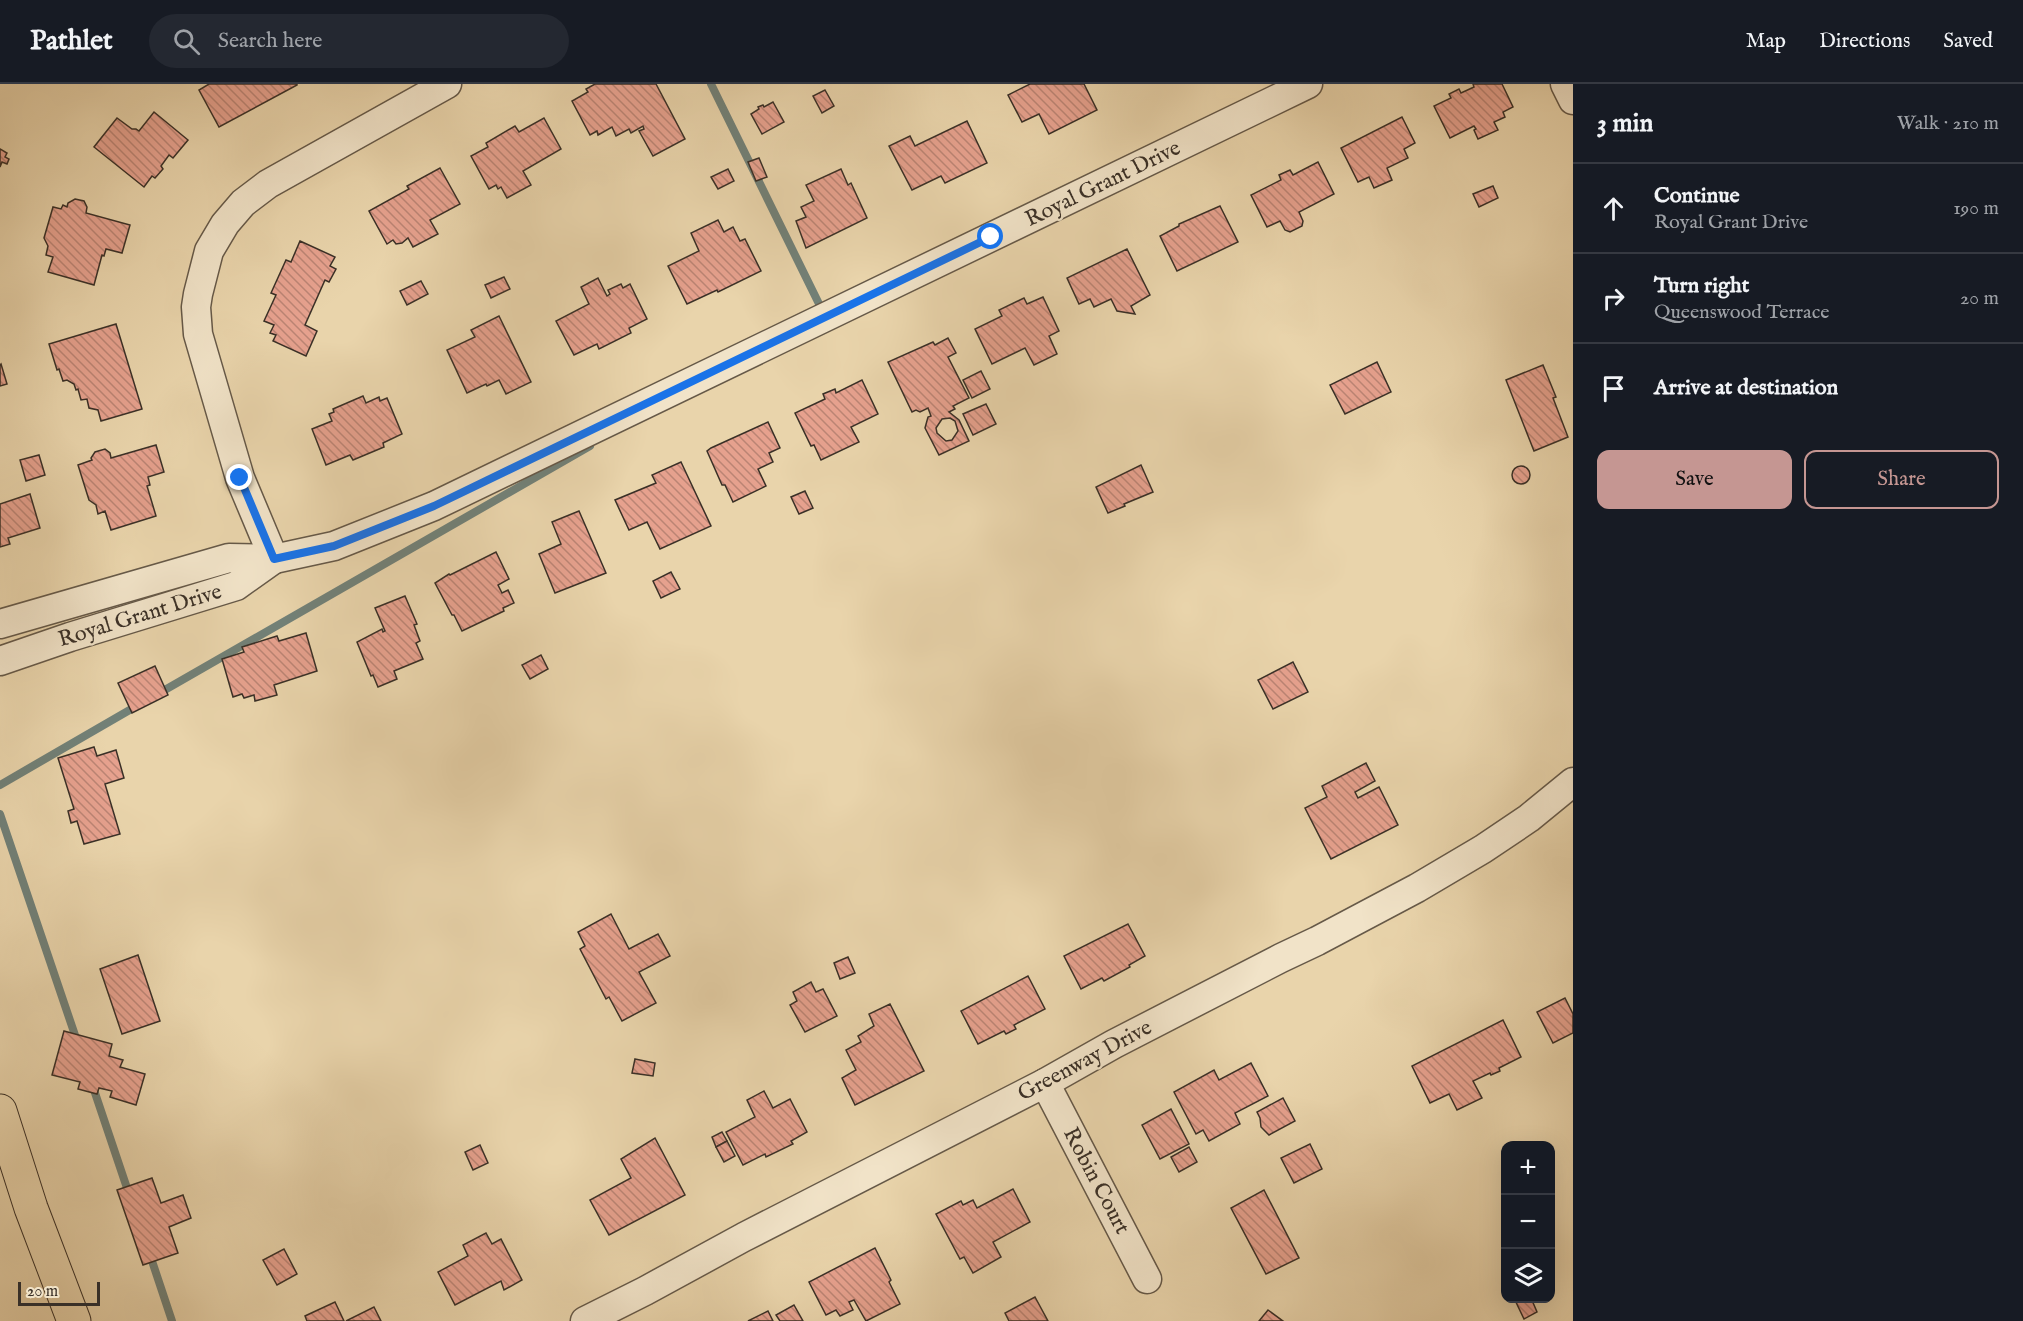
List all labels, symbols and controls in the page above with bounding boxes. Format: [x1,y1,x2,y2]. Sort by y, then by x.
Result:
search box [149,14,569,68]
text: Pathlet [30,24,113,59]
icon: search [170,25,203,58]
text: Search here [218,27,322,55]
text: Map [1746,28,1786,55]
text: Directions [1819,28,1910,55]
text: Saved [1943,28,1993,55]
text: 3 min [1597,107,1653,140]
text: Walk · 210 m [1897,111,1999,136]
street label: Royal Grant Drive [1021,134,1185,234]
text: Continue [1654,182,1740,210]
icon: ahead [1597,192,1630,225]
text: 190 m [1953,196,1999,221]
text: Royal Grant Drive [1654,210,1808,235]
route start [977,223,1003,249]
text: Turn right [1654,272,1749,300]
icon: right [1597,282,1630,315]
text: 20 m [1960,286,1999,311]
text: Queenswood Terrace [1654,300,1830,325]
icon: arrive [1597,372,1630,405]
text: Arrive at destination [1654,374,1838,402]
button: Save [1597,450,1792,509]
button: Share [1804,450,1999,509]
route end [226,464,252,490]
street label: Royal Grant Drive [55,578,225,654]
street label: Greenway Drive [1013,1014,1157,1108]
street label: Robin Court [1056,1123,1136,1240]
map controls [1501,1141,1555,1303]
button: + [1501,1141,1555,1195]
button: − [1501,1195,1555,1249]
button: layers [1501,1249,1555,1303]
scale bar [18,1279,100,1306]
text: 20 m [27,1282,58,1302]

